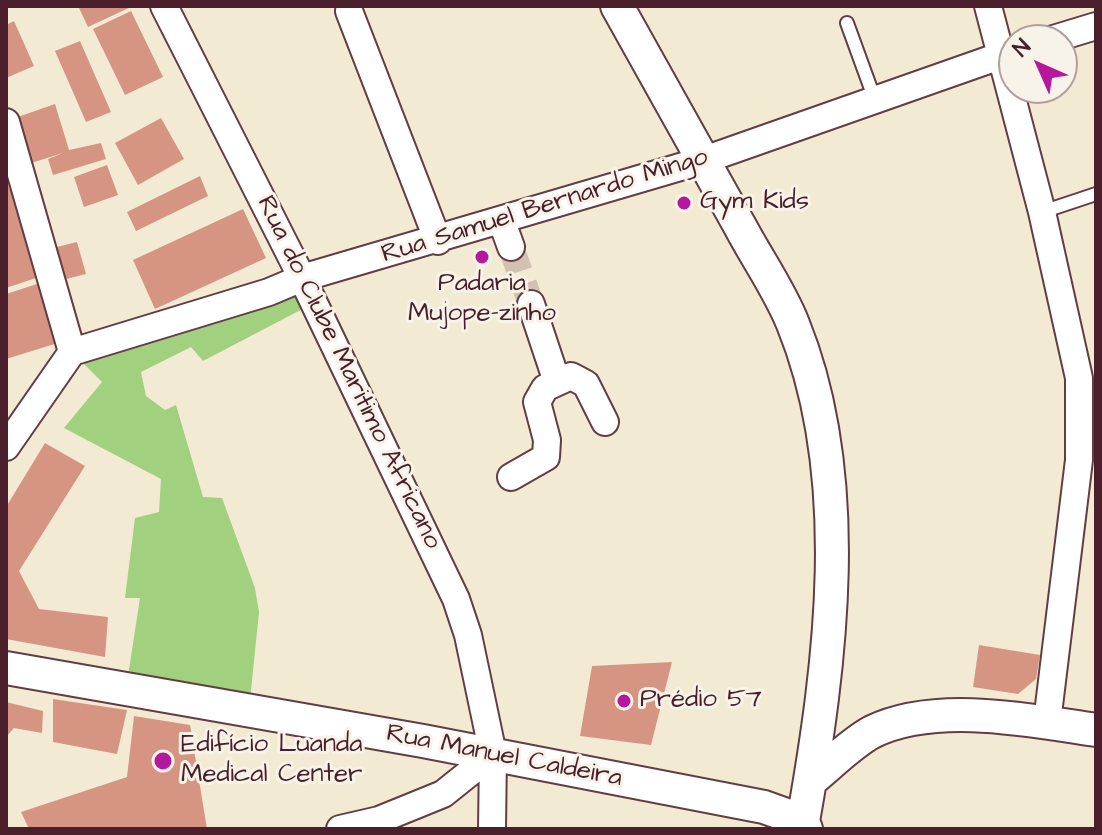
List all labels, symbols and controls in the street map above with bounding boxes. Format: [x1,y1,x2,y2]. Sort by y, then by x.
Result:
north arrow [998,24,1078,104]
text: N [1006,32,1038,64]
street label: Rua Samuel Bernardo Mingo [378,142,712,272]
place label: Gym Kids [700,187,809,219]
street label: Rua do Clube Maritimo Africano [249,191,447,555]
marker: Gym Kids [675,194,693,212]
marker: Padaria Mujope-zinho [473,248,491,266]
place label: Padaria Mujope-zinho [408,269,556,330]
place label: Prédio 57 [640,685,762,717]
marker: Prédio 57 [615,692,633,710]
street label: Rua Manuel Caldeira [383,719,625,795]
place label: Edifício Luanda Medical Center [181,730,362,792]
marker: Edifício Luanda Medical Center [152,750,174,772]

